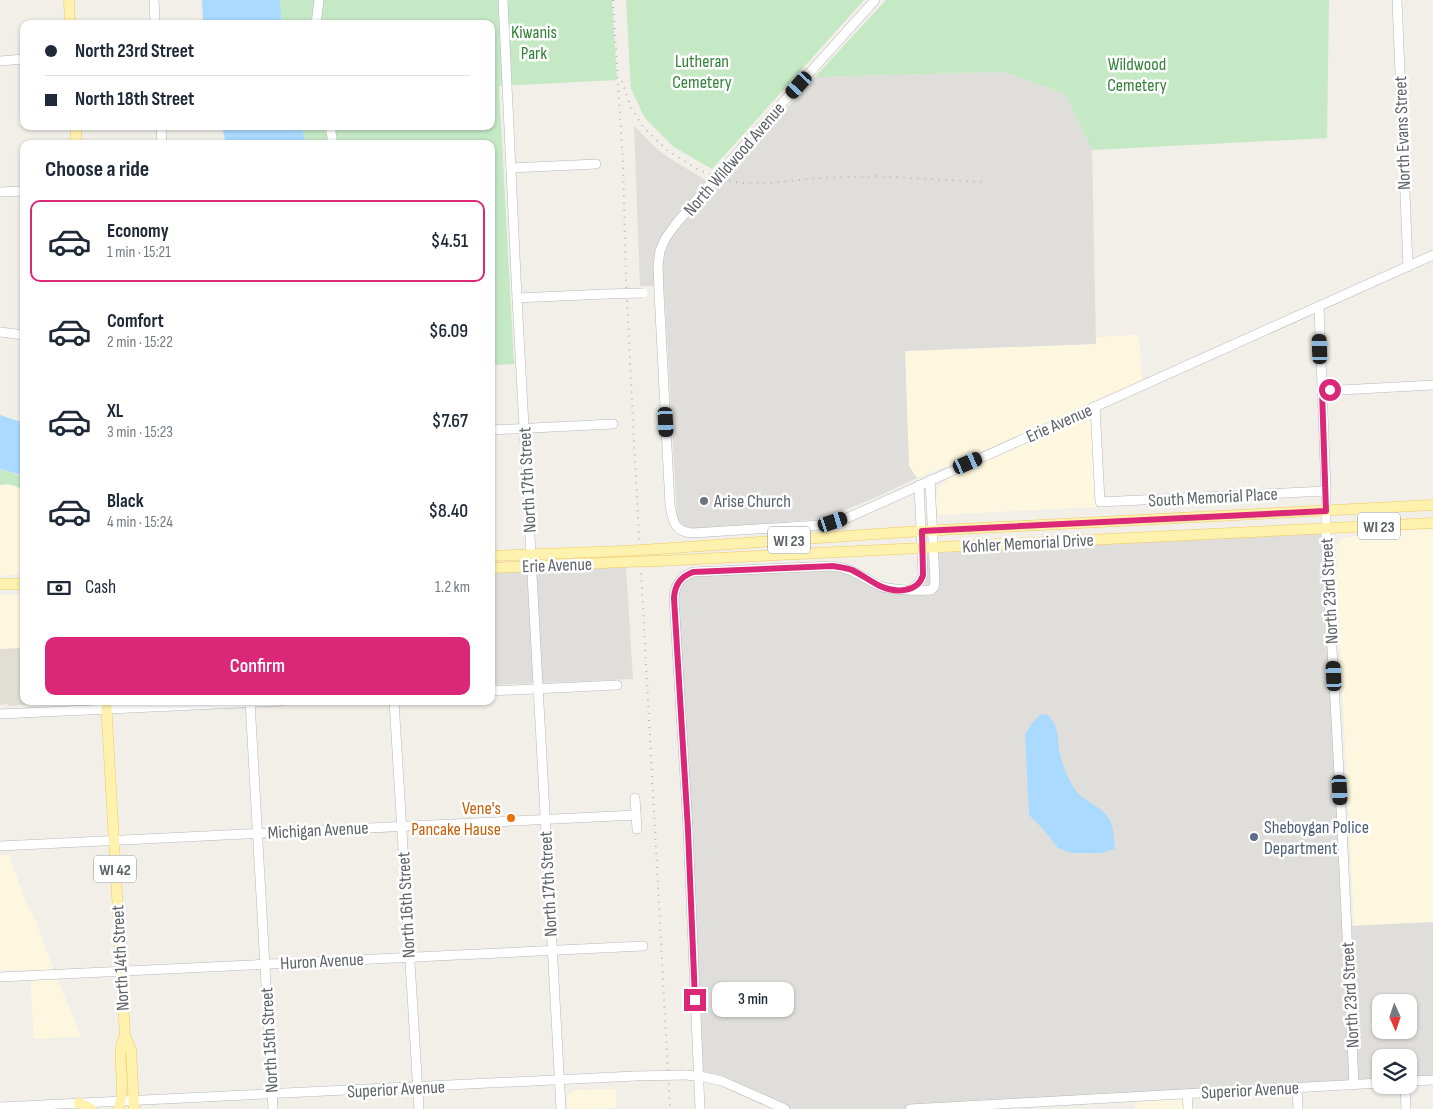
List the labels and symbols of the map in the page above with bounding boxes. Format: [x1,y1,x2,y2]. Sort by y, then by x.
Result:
park label: Kiwanis Park [511,22,557,64]
park label: Lutheran Cemetery [672,51,732,93]
park label: Wildwood Cemetery [1107,54,1167,96]
car [783,69,814,101]
street label: North Evans Street [1390,75,1415,190]
street label: North Wildwood Avenue [679,98,789,220]
car [1311,334,1328,364]
route start [1319,379,1341,401]
street label: Erie Avenue [1023,400,1095,447]
car [657,407,674,437]
street label: North 17th Street [514,426,541,533]
car [951,450,984,476]
street label: South Memorial Place [1148,484,1278,511]
place label: Arise Church [713,491,791,512]
marker: Arise Church [698,495,710,507]
car [816,510,849,534]
road number: WI 23 [1358,512,1400,540]
road number: WI 23 [768,526,810,554]
street label: Kohler Memorial Drive [962,530,1094,557]
street label: North 23rd Street [1316,537,1343,645]
street label: Erie Avenue [522,554,592,577]
car [1325,661,1342,691]
car [1331,775,1348,805]
place label: Vene's Pancake Hause [411,798,501,840]
marker: Vene's Pancake Hause [505,812,517,824]
street label: Michigan Avenue [267,817,369,844]
place label: Sheboygan Police Department [1264,817,1369,859]
street label: North 17th Street [535,830,562,937]
marker: Sheboygan Police Department [1248,831,1260,843]
street label: North 16th Street [393,851,420,959]
road number: WI 42 [94,856,136,882]
street label: North 14th Street [107,904,134,1011]
street label: North 23rd Street [1337,941,1364,1049]
street label: Huron Avenue [280,949,364,974]
callout: 3 min [712,982,795,1018]
street label: North 15th Street [256,986,283,1093]
route end [684,989,706,1011]
north arrow [1372,994,1418,1039]
street label: Superior Avenue [347,1076,445,1103]
street label: Superior Avenue [1201,1077,1299,1104]

